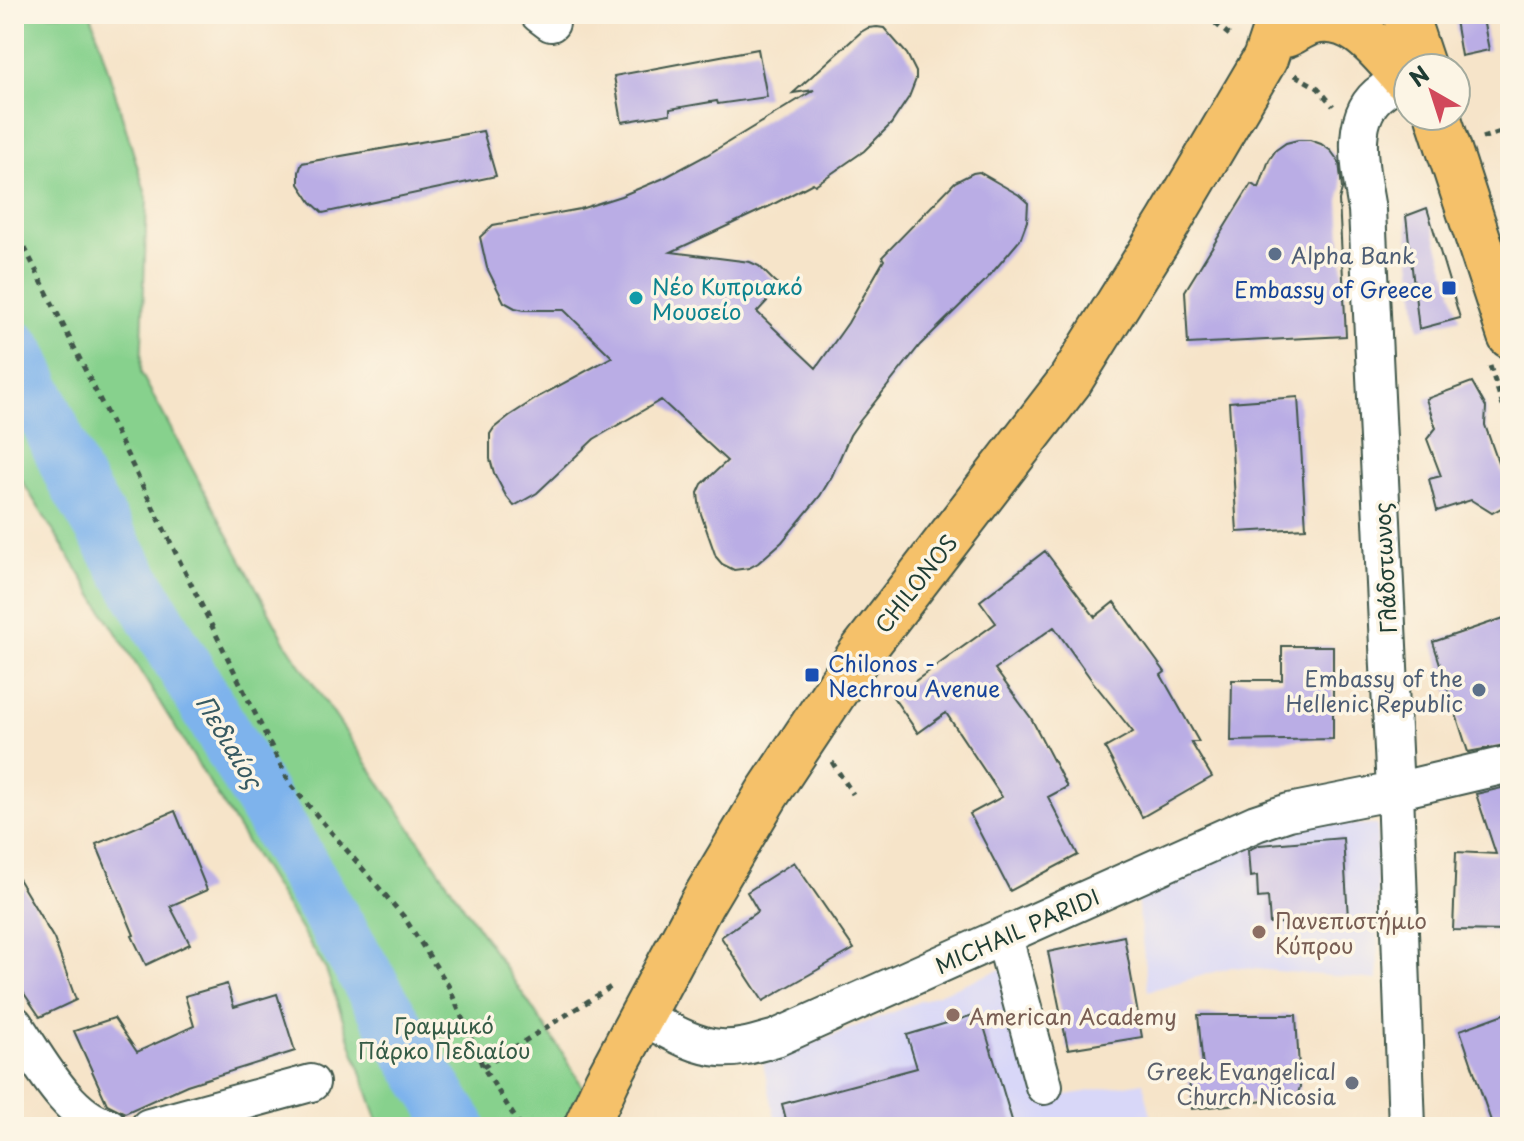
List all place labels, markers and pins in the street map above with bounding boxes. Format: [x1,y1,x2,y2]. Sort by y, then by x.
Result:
place label: Alpha Bank [1291,238,1415,271]
marker: Alpha Bank [1266,245,1284,263]
place label: Νέο Κυπριακό Μουσείο [652,269,803,327]
place label: Embassy of Greece [1234,272,1433,305]
marker: Embassy of Greece [1440,279,1458,297]
marker: Νέο Κυπριακό Μουσείο [627,289,645,307]
place label: Chilonos - Nechrou Avenue [828,646,1000,704]
place label: Embassy of the Hellenic Republic [1285,661,1463,719]
marker: Chilonos - Nechrou Avenue [803,666,821,684]
marker: Embassy of the Hellenic Republic [1470,681,1488,699]
place label: Πανεπιστήμιο Κύπρου [1275,903,1427,961]
marker: Πανεπιστήμιο Κύπρου [1250,923,1268,941]
place label: American Academy [969,999,1177,1032]
marker: American Academy [944,1006,962,1024]
place label: Greek Evangelical Church Nicosia [1146,1054,1337,1112]
marker: Greek Evangelical Church Nicosia [1343,1074,1361,1092]

